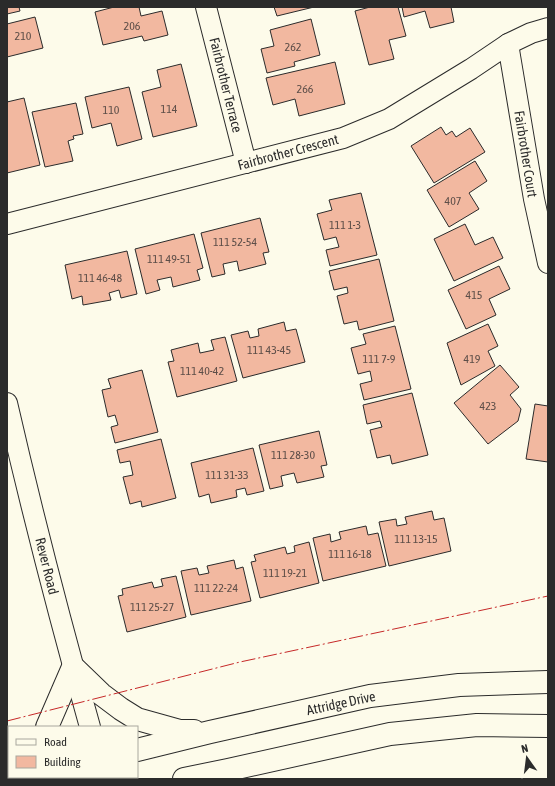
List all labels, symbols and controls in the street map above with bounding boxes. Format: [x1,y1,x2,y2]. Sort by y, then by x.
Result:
house number: 206 [124,19,141,33]
house number: 210 [15,29,32,43]
street label: Fairbrother Terrace [206,36,246,134]
house number: 262 [285,40,301,54]
house number: 266 [297,82,314,96]
house number: 114 [161,102,178,116]
house number: 110 [103,103,120,117]
street label: Fairbrother Court [511,110,541,198]
street label: Fairbrother Crescent [236,131,340,173]
house number: 407 [445,194,462,208]
house number: 111 1-3 [329,218,361,232]
house number: 111 52-54 [213,235,257,249]
house number: 111 49-51 [147,252,191,266]
house number: 111 46-48 [78,271,122,285]
house number: 415 [466,288,482,302]
house number: 111 43-45 [247,343,291,357]
house number: 111 7-9 [363,352,396,366]
house number: 419 [464,352,481,366]
house number: 111 40-42 [180,364,224,378]
house number: 423 [480,399,496,413]
house number: 111 28-30 [271,448,315,462]
house number: 111 31-33 [205,468,249,482]
house number: 111 13-15 [394,532,438,546]
street label: Rever Road [32,536,62,596]
house number: 111 16-18 [328,547,372,561]
house number: 111 19-21 [263,566,307,580]
house number: 111 22-24 [194,581,238,595]
house number: 111 25-27 [130,600,174,614]
street label: Attridge Drive [305,688,377,718]
legend [8,726,138,778]
text: Road [44,735,67,749]
north arrow [507,738,547,778]
text: N [520,742,529,755]
text: Building [44,755,82,769]

